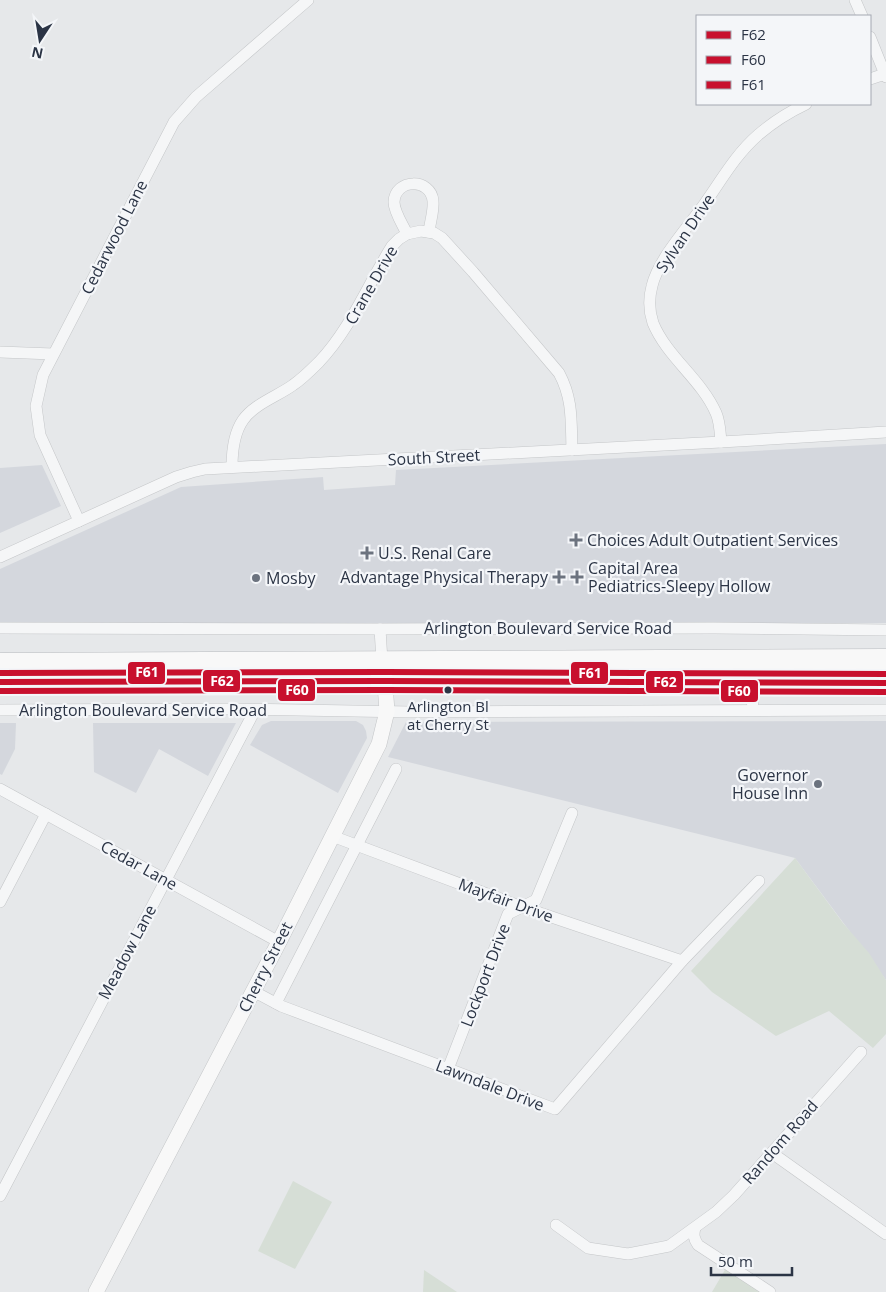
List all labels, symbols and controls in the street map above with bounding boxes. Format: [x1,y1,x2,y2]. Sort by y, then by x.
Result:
north arrow [15,15,65,65]
legend [696,15,871,105]
text: F62 [741,24,766,44]
text: N [30,43,45,64]
text: F60 [741,49,766,69]
text: F61 [741,74,766,94]
street label: Cedarwood Lane [76,176,152,298]
street label: Sylvan Drive [650,189,720,277]
street label: Crane Drive [340,242,402,328]
street label: South Street [387,444,481,470]
place label: Choices Adult Outpatient Services [587,529,838,551]
marker: Choices Adult Outpatient Services [569,533,583,547]
place label: U.S. Renal Care [378,542,491,564]
marker: U.S. Renal Care [360,546,374,560]
place label: Capital Area Pediatrics-Sleepy Hollow [588,557,771,597]
place label: Advantage Physical Therapy [340,566,549,588]
place label: Mosby [266,567,316,589]
marker: Advantage Physical Therapy [552,570,566,584]
marker: Capital Area Pediatrics-Sleepy Hollow [570,570,584,584]
marker: Mosby [250,572,262,584]
street label: Arlington Boulevard Service Road [424,617,672,639]
line badge: F61 [127,661,166,685]
line badge: F61 [570,661,609,685]
text: F61 [135,662,159,681]
text: F61 [578,663,602,682]
line badge: F62 [202,669,241,693]
line badge: F62 [645,670,684,694]
text: F62 [210,671,234,690]
text: F62 [653,672,677,691]
line badge: F60 [277,678,316,702]
line badge: F60 [720,679,759,703]
text: F60 [285,680,309,699]
text: F60 [727,681,751,700]
marker: Arlington Bl at Cherry St [443,685,453,695]
place label: Arlington Bl at Cherry St [407,696,489,734]
street label: Arlington Boulevard Service Road [19,699,267,721]
place label: Governor House Inn [732,764,808,804]
marker: Governor House Inn [812,778,824,790]
street label: Cedar Lane [97,835,181,895]
street label: Mayfair Drive [456,873,557,927]
street label: Meadow Lane [93,901,161,1003]
street label: Cherry Street [233,918,297,1016]
street label: Lockport Drive [455,920,515,1030]
street label: Lawndale Drive [433,1054,547,1116]
street label: Random Road [737,1095,823,1189]
scale bar [711,1244,792,1276]
text: 50 m [718,1251,753,1271]

